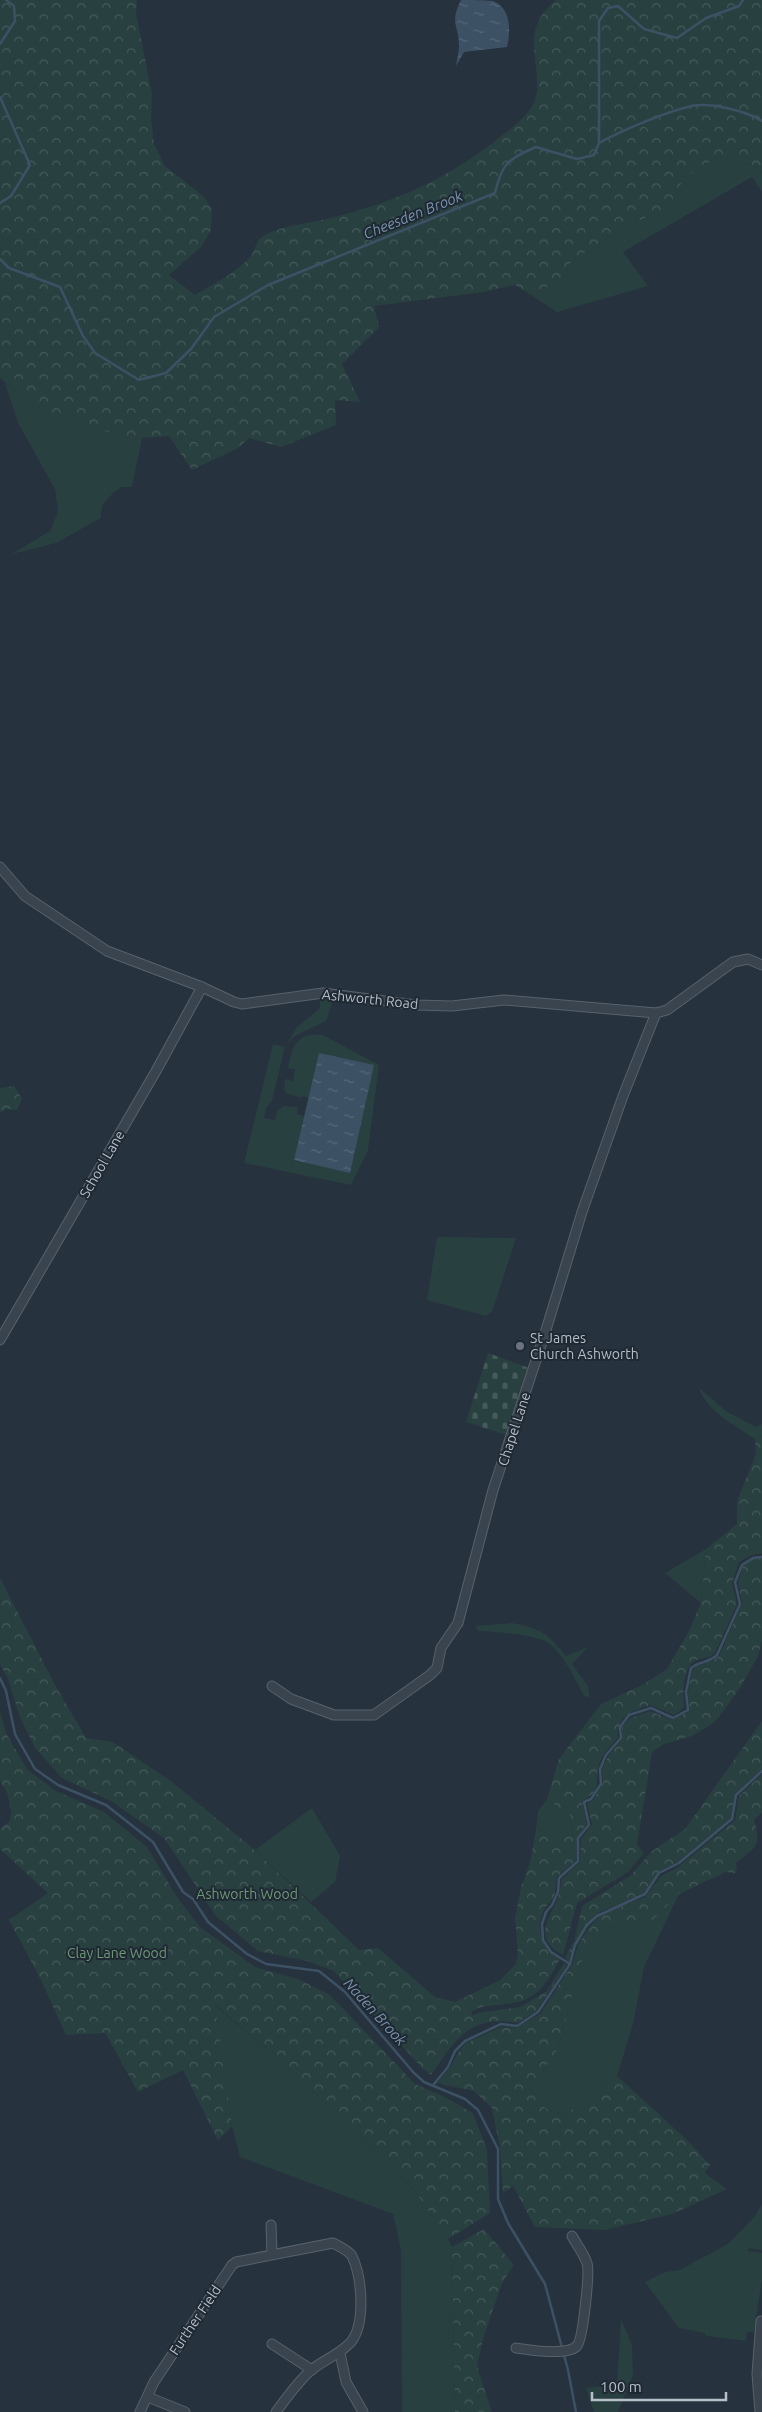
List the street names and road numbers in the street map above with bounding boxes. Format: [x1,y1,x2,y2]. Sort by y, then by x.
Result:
street label: Ashworth Road [321,986,419,1012]
street label: School Lane [76,1127,128,1201]
street label: Chapel Lane [495,1390,533,1468]
street label: Further Field [166,2282,224,2358]

